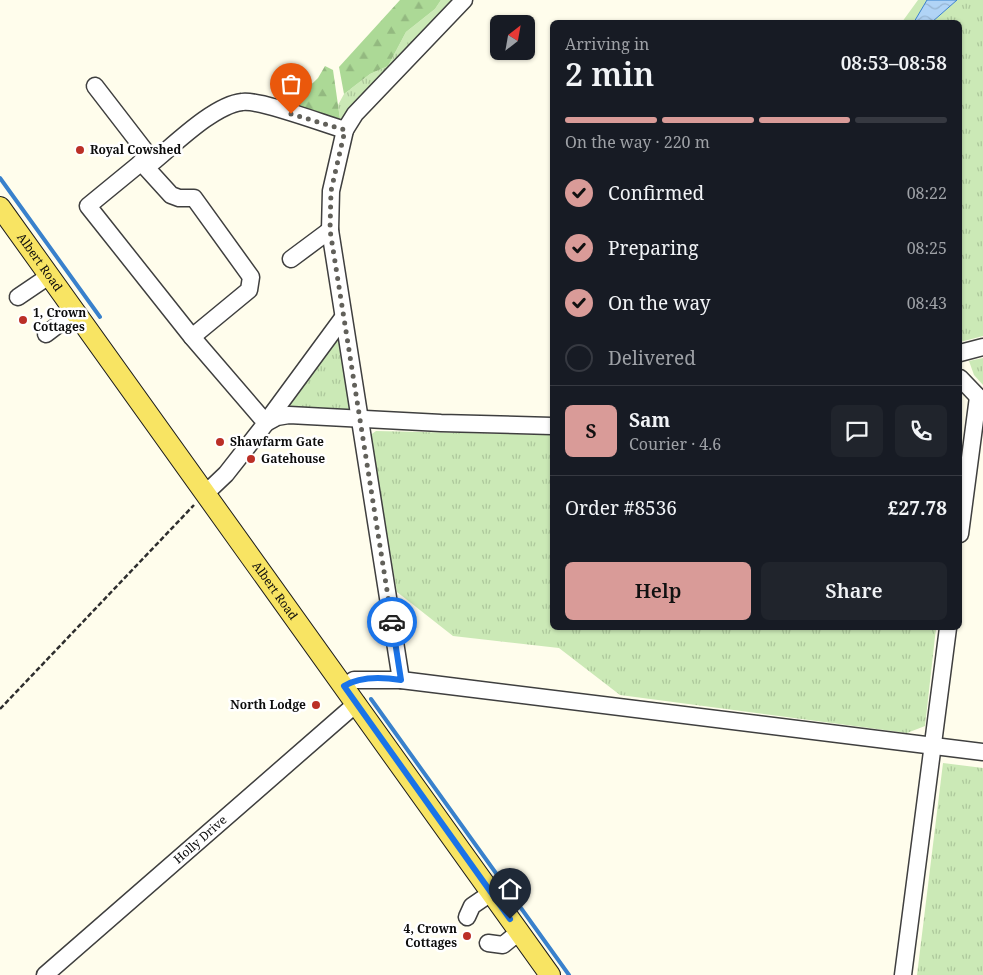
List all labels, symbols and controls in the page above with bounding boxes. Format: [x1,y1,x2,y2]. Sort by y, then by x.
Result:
north arrow [490,15,535,60]
map controls [490,15,535,60]
text: Arriving in [565,33,649,55]
text: 08:53–08:58 [841,50,947,76]
text: 2 min [565,52,654,95]
pin [270,63,312,114]
icon: bag [277,70,305,98]
text: On the way · 220 m [565,131,710,153]
place label: Royal Cowshed [90,141,181,158]
marker: Royal Cowshed [74,144,86,156]
icon: check [565,179,593,207]
text: Confirmed [608,180,704,206]
text: 08:22 [907,182,947,204]
street label: Albert Road [13,229,67,295]
icon: check [565,234,593,262]
text: Preparing [608,235,698,261]
text: 08:25 [907,237,947,259]
icon: check [565,289,593,317]
text: On the way [608,290,711,316]
text: 08:43 [907,292,947,314]
place label: 1, Crown Cottages [33,304,86,335]
marker: 1, Crown Cottages [17,314,29,326]
text: Delivered [608,345,696,371]
button: chat [831,405,883,457]
button: phone [895,405,947,457]
text: Sam [629,407,670,433]
text: S [585,418,597,444]
place label: Shawfarm Gate [230,433,324,450]
text: Courier · 4.6 [629,433,721,455]
marker: Shawfarm Gate [214,436,226,448]
place label: Gatehouse [261,450,325,467]
marker: Gatehouse [245,453,257,465]
text: Order #8536 [565,495,677,521]
text: £27.78 [888,495,947,521]
street label: Albert Road [249,558,302,624]
button: Help [565,562,751,620]
button: Share [761,562,947,620]
courier [367,597,417,647]
icon: car [378,608,406,636]
place label: North Lodge [230,696,306,713]
marker: North Lodge [310,699,322,711]
street label: Holly Drive [170,811,230,867]
pin [489,868,531,919]
icon: home [496,875,524,903]
place label: 4, Crown Cottages [404,920,457,951]
marker: 4, Crown Cottages [461,930,473,942]

